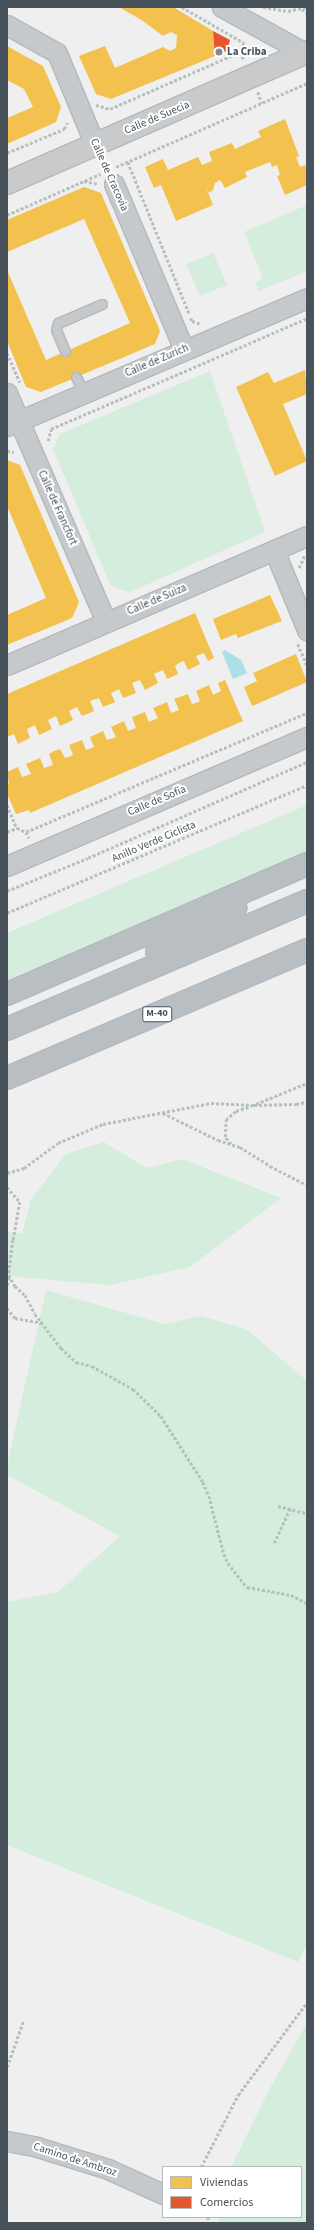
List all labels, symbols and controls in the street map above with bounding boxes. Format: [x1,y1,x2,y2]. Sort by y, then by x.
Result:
place label: La Criba [227,45,266,59]
marker: La Criba [214,47,224,57]
street label: Calle de Suecia [122,98,192,138]
street label: Calle de Cracovia [87,137,131,213]
street label: Calle de Zurich [123,342,191,380]
street label: Calle de Francfort [35,468,79,548]
street label: Calle de Suiza [125,582,189,618]
street label: Calle de Sofía [126,783,188,819]
street label: Anillo Verde Ciclista [110,818,198,866]
road number: M-40 [142,1006,172,1022]
street label: Camino de Ambroz [32,2140,118,2180]
legend [162,2166,302,2218]
text: Viviendas [200,2174,248,2191]
text: Comercios [200,2194,253,2211]

